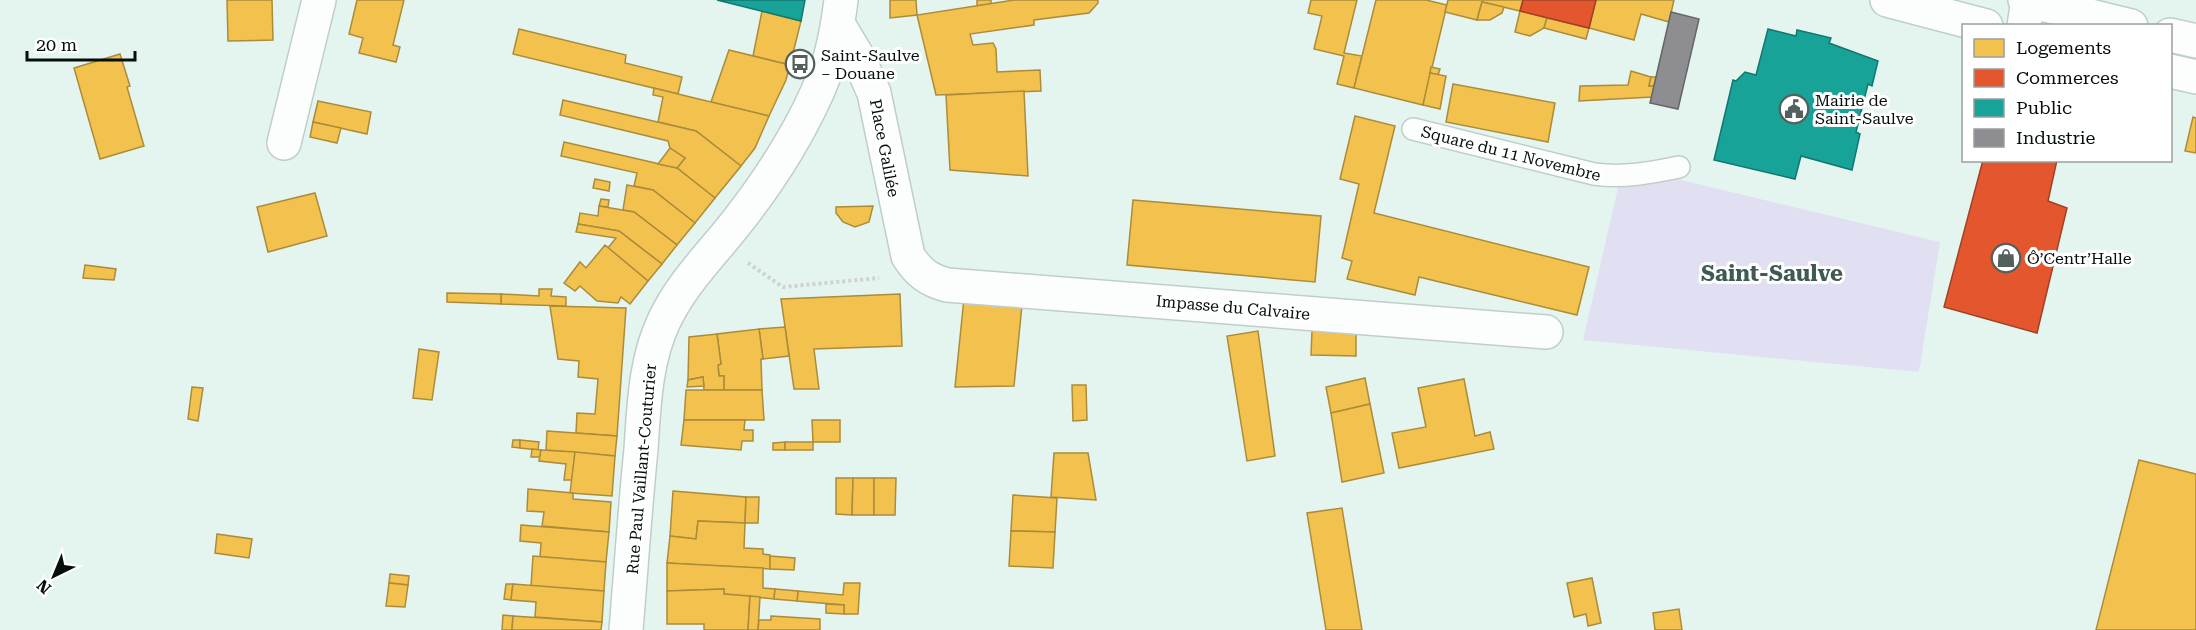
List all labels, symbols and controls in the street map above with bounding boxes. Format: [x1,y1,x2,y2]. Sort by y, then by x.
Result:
scale bar [27,24,135,62]
legend [1962,24,2172,162]
text: 20 m [36,34,77,55]
text: Logements [2016,37,2111,58]
place label: Saint-Saulve – Douane [821,46,920,83]
bus stop icon: Saint-Saulve – Douane [784,48,816,80]
text: Commerces [2016,67,2118,88]
place label: Mairie de Saint-Saulve [1815,91,1914,128]
public building icon: Mairie de Saint-Saulve [1778,93,1810,125]
street label: Place Galilée [866,97,903,199]
text: Public [2016,97,2072,118]
street label: Square du 11 Novembre [1419,122,1603,185]
text: Industrie [2016,127,2096,148]
shop icon: Ô’Centr’Halle [1990,242,2022,274]
place label: Ô’Centr’Halle [2027,249,2132,268]
district label: Saint-Saulve [1701,261,1843,286]
street label: Impasse du Calvaire [1155,291,1311,324]
street label: Rue Paul Vaillant-Couturier [623,363,660,575]
north arrow [24,546,84,606]
text: N [33,575,55,598]

